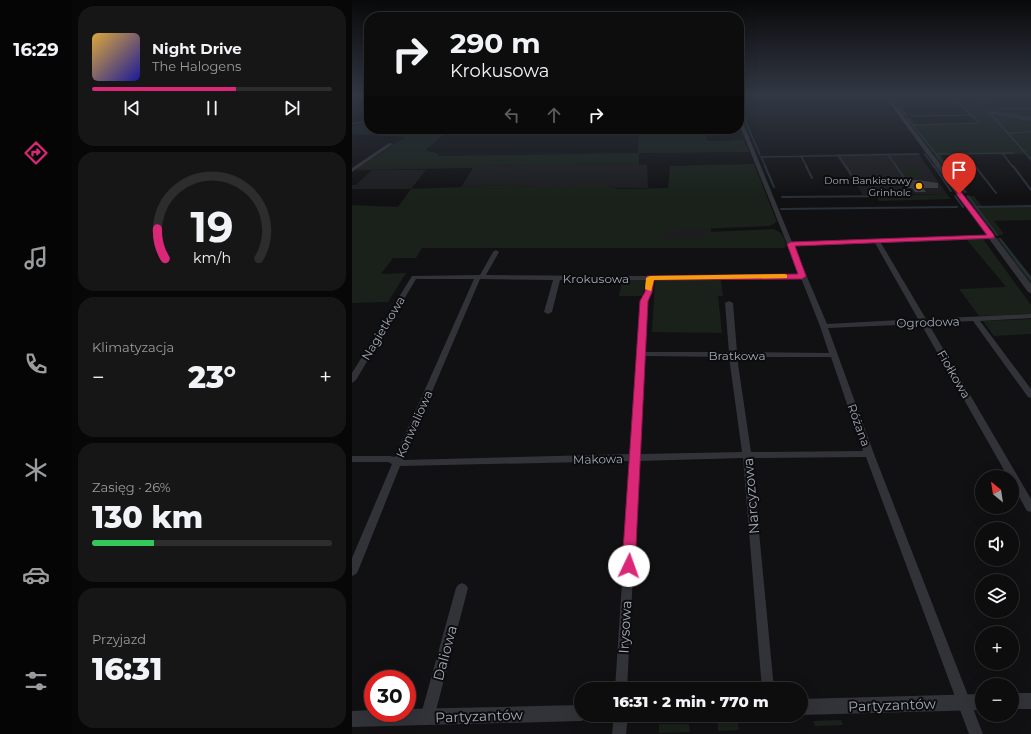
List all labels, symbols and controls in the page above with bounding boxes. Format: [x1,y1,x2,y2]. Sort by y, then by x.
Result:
text: 290 m [450,26,541,60]
icon: right [384,28,436,80]
text: 16:29 [13,39,59,61]
text: Night Drive [152,39,242,58]
text: The Halogens [152,58,241,74]
text: Krokusowa [450,60,549,82]
icon: previous [121,97,143,119]
icon: pause [201,97,223,119]
icon: next [281,97,303,119]
icon: left [501,104,523,126]
icon: ahead [543,104,565,126]
icon: right [585,104,607,126]
icon: directions [22,139,50,167]
pin [942,153,976,194]
icon: arrive [948,159,970,181]
place label: Dom Bankietowy Grinholc [824,174,912,199]
marker: Dom Bankietowy Grinholc [914,181,924,191]
text: 19 [191,202,233,252]
icon: music [22,244,50,272]
text: km/h [193,249,231,267]
street label: Krokusowa [563,271,629,286]
street label: Nagietkowa [358,293,408,363]
street label: Ogrodowa [896,313,960,331]
text: Klimatyzacja [92,339,174,355]
street label: Fiołkowa [934,347,974,401]
street label: Bratkowa [709,348,765,363]
icon: phone [22,350,50,378]
text: 23° [188,359,236,396]
text: − [92,364,105,391]
text: + [319,364,332,391]
street label: Konwaliowa [392,388,436,460]
street label: Różana [844,402,874,448]
street label: Makowa [573,451,623,467]
icon: climate [22,456,50,484]
street label: Narcyzowa [739,457,763,535]
north arrow [975,470,1019,514]
map controls [975,470,1019,722]
text: Zasięg · 26% [92,479,171,495]
text: 130 km [92,499,203,536]
button: sound [975,522,1019,566]
position arrow [608,545,650,587]
icon: car [22,561,50,589]
button: layers [975,574,1019,618]
street label: Irysowa [615,600,635,654]
street label: Daliowa [429,624,461,682]
button: + [975,626,1019,670]
text: Przyjazd [92,631,146,647]
text: 16:31 [92,651,162,688]
icon: filters [22,667,50,695]
speed limit sign: 30 [364,670,416,722]
button: − [975,678,1019,722]
text: 16:31 · 2 min · 770 m [613,692,769,711]
street label: Partyzantów [848,694,937,716]
street label: Partyzantów [435,705,524,727]

